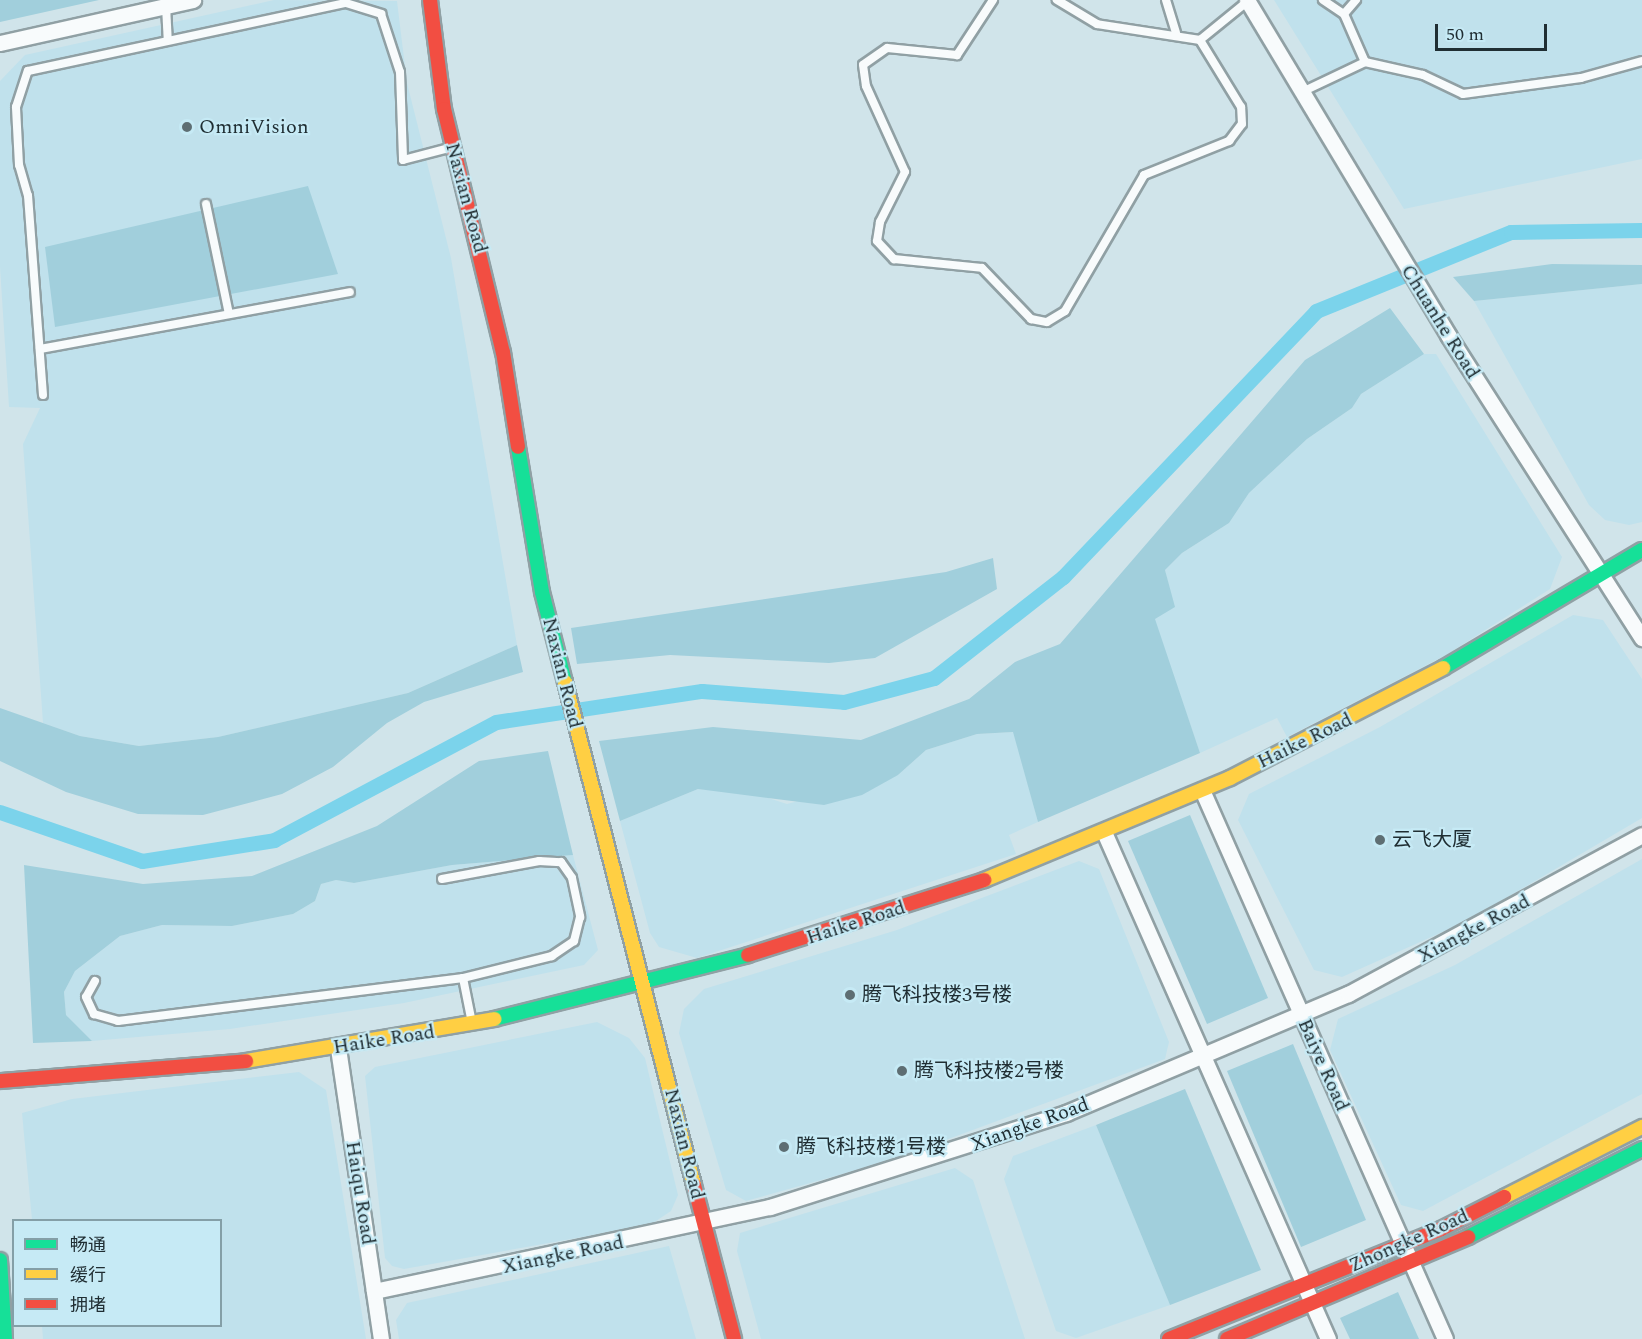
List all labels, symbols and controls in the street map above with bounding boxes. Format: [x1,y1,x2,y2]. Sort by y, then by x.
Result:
scale bar [1438,12,1550,50]
text: 50 m [1446,21,1484,48]
place label: OmniVision [199,115,309,139]
marker: OmniVision [180,120,194,134]
street label: Naxian Road [440,140,492,256]
street label: Chuanhe Road [1395,260,1485,384]
street label: Naxian Road [537,615,587,731]
street label: Haike Road [1254,708,1356,774]
place label: 云飞大厦 [1392,828,1472,852]
marker: 云飞大厦 [1373,833,1387,847]
street label: Xiangke Road [1414,889,1534,969]
street label: Haike Road [803,896,909,950]
place label: 腾飞科技楼3号楼 [862,983,1012,1007]
marker: 腾飞科技楼3号楼 [843,988,857,1002]
street label: Baiye Road [1292,1015,1354,1115]
street label: Haike Road [331,1020,437,1060]
place label: 腾飞科技楼2号楼 [914,1059,1064,1083]
marker: 腾飞科技楼2号楼 [895,1064,909,1078]
street label: Naxian Road [659,1086,709,1202]
street label: Xiangke Road [968,1093,1092,1157]
place label: 腾飞科技楼1号楼 [796,1135,946,1159]
street label: Haiqu Road [340,1139,380,1247]
marker: 腾飞科技楼1号楼 [777,1140,791,1154]
street label: Zhongke Road [1346,1204,1472,1278]
legend [12,1219,222,1327]
street label: Xiangke Road [500,1230,626,1280]
text: 畅通 [70,1232,106,1259]
text: 缓行 [70,1262,106,1289]
text: 拥堵 [70,1292,106,1319]

